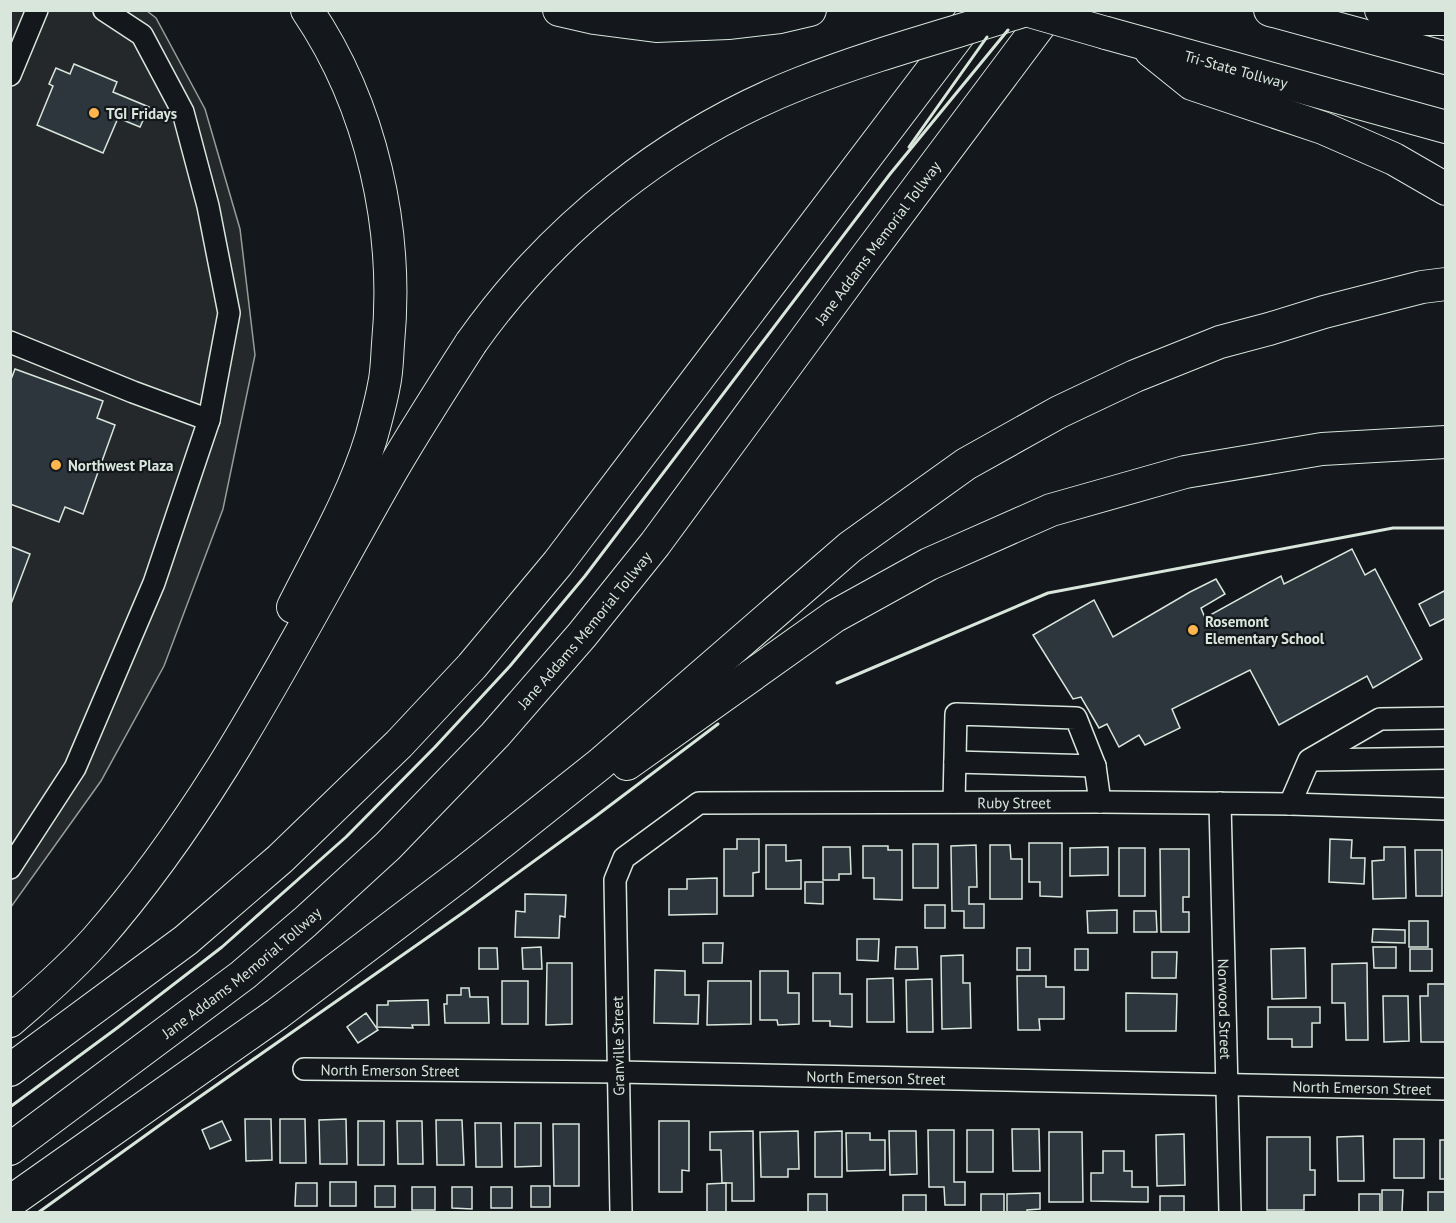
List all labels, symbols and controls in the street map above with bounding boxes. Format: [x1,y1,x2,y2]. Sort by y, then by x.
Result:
street label: Tri-State Tollway [1182,46,1290,92]
place label: TGI Fridays [106,104,177,123]
marker: TGI Fridays [87,106,101,120]
street label: Jane Addams Memorial Tollway [810,157,944,329]
place label: Northwest Plaza [68,456,173,475]
marker: Northwest Plaza [49,458,63,472]
street label: Jane Addams Memorial Tollway [512,547,655,713]
place label: Rosemont Elementary School [1205,612,1325,648]
marker: Rosemont Elementary School [1186,623,1200,637]
street label: Ruby Street [977,793,1051,812]
street label: Jane Addams Memorial Tollway [157,903,325,1043]
street label: Norwood Street [1214,958,1236,1059]
street label: Granville Street [608,996,628,1096]
street label: North Emerson Street [320,1060,460,1080]
street label: North Emerson Street [806,1066,946,1088]
street label: North Emerson Street [1292,1076,1432,1098]

